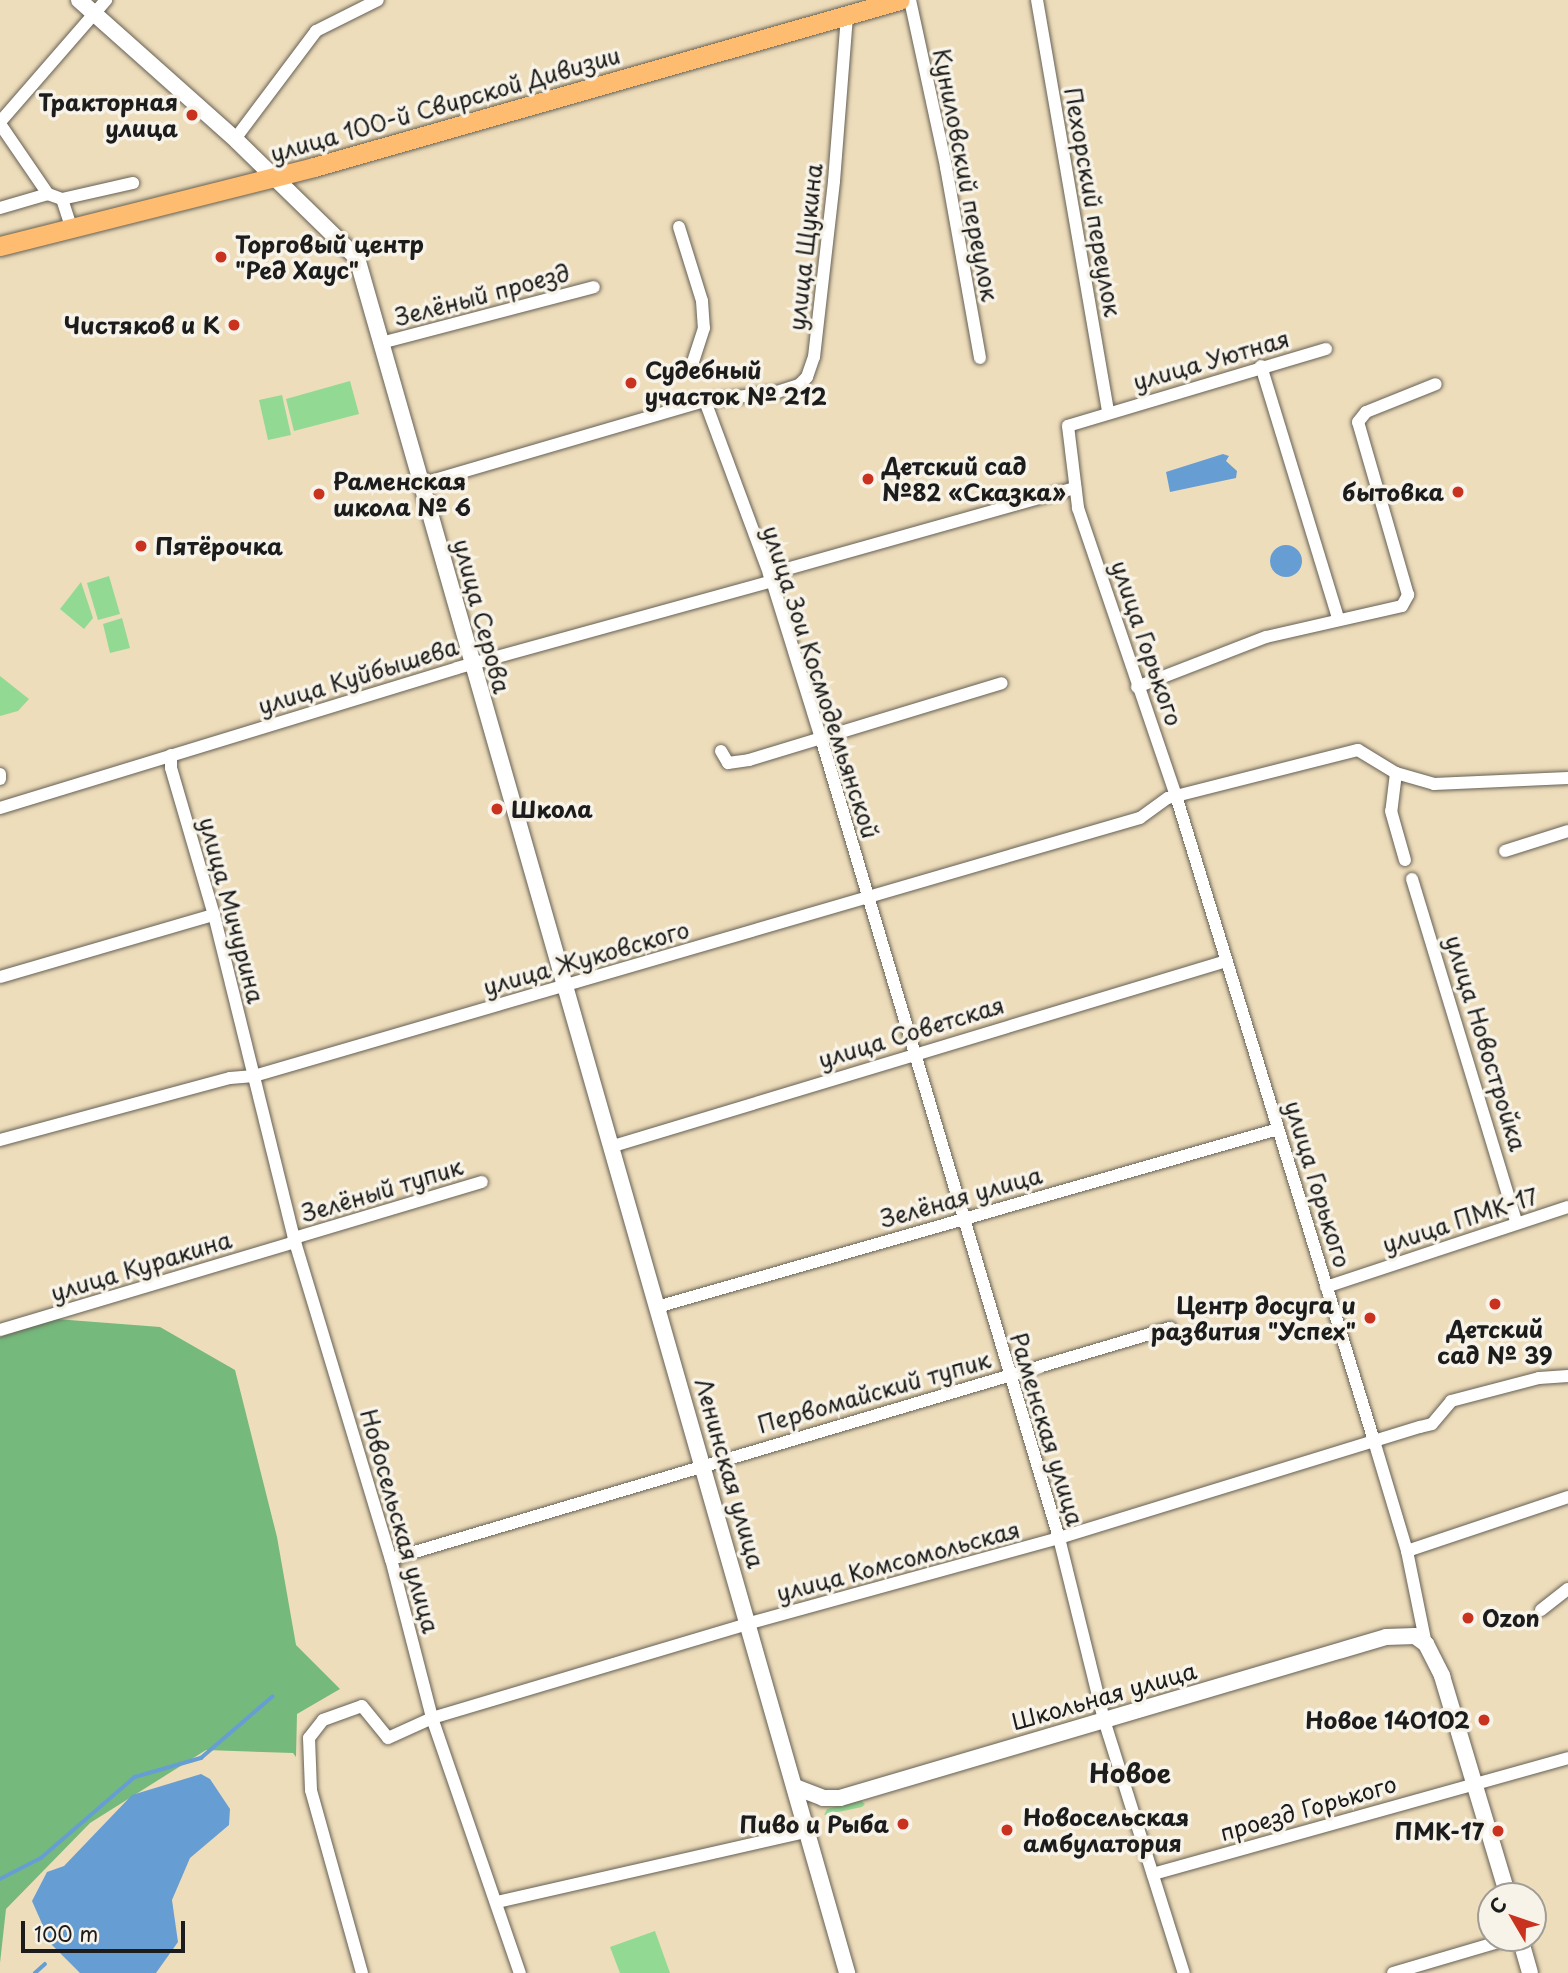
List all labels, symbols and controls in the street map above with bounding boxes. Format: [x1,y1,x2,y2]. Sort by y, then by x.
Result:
street label: улица 100-й Свирской Дивизии [266,40,624,168]
street label: Куниловский переулок [928,46,1004,304]
street label: Пехорский переулок [1059,85,1127,319]
place label: Тракторная улица [38,88,178,142]
marker: Тракторная улица [184,107,200,123]
street label: улица Щукина [782,161,828,333]
place label: Торговый центр "Ред Хаус" [235,230,423,284]
marker: Торговый центр "Ред Хаус" [213,249,229,265]
street label: Зелёный проезд [391,258,573,332]
place label: Чистяков и К [63,311,220,339]
marker: Чистяков и К [226,317,242,333]
street label: улица Уютная [1129,324,1293,396]
place label: Судебный участок № 212 [645,356,828,410]
marker: Судебный участок № 212 [623,375,639,391]
place label: Детский сад №82 «Сказка» [882,452,1066,506]
place label: Раменская школа № 6 [333,467,472,521]
marker: Детский сад №82 «Сказка» [860,471,876,487]
place label: бытовка [1342,478,1444,506]
marker: бытовка [1450,484,1466,500]
marker: Раменская школа № 6 [311,486,327,502]
street label: улица Зои Космодемьянской [757,521,885,843]
place label: Пятёрочка [155,532,283,560]
street label: улица Серова [448,535,516,697]
marker: Пятёрочка [133,538,149,554]
street label: улица Горького [1106,556,1188,730]
street label: улица Куйбышева [254,632,462,720]
place label: Школа [511,795,593,823]
marker: Школа [489,801,505,817]
street label: улица Мичурина [194,813,270,1007]
street label: улица Жуковского [479,915,693,1001]
street label: улица Новостройка [1440,931,1532,1155]
street label: улица Советская [814,990,1008,1074]
street label: улица Горького [1279,1097,1357,1271]
street label: Зелёный тупик [298,1152,466,1228]
street label: Зелёная улица [876,1161,1046,1233]
street label: улица ПМК-17 [1378,1182,1542,1258]
street label: улица Куракина [47,1225,235,1307]
place label: Центр досуга и развития "Успех" [1150,1291,1356,1345]
marker: Детский сад № 39 [1487,1296,1503,1312]
marker: Центр досуга и развития "Успех" [1362,1310,1378,1326]
place label: Детский сад № 39 [1437,1315,1553,1369]
street label: Раменская улица [1004,1328,1090,1530]
street label: Первомайский тупик [754,1345,994,1439]
street label: Ленинская улица [690,1374,770,1572]
street label: Новосельская улица [355,1405,445,1637]
street label: улица Комсомольская [772,1515,1024,1607]
place label: Ozon [1482,1604,1540,1632]
marker: Ozon [1460,1610,1476,1626]
street label: Школьная улица [1008,1656,1200,1736]
place label: Новое 140102 [1304,1706,1470,1734]
marker: Новое 140102 [1476,1712,1492,1728]
district label: Новое [1089,1757,1171,1789]
street label: проезд Горького [1216,1770,1400,1846]
place label: Новосельская амбулатория [1023,1803,1189,1857]
place label: Пиво и Рыба [738,1810,889,1838]
marker: Пиво и Рыба [895,1816,911,1832]
place label: ПМК-17 [1394,1817,1484,1845]
marker: Новосельская амбулатория [997,1820,1017,1840]
marker: ПМК-17 [1490,1823,1506,1839]
north arrow [1477,1882,1547,1952]
text: С [1482,1891,1513,1919]
scale bar [24,1906,189,1950]
text: 100 m [34,1917,98,1949]

